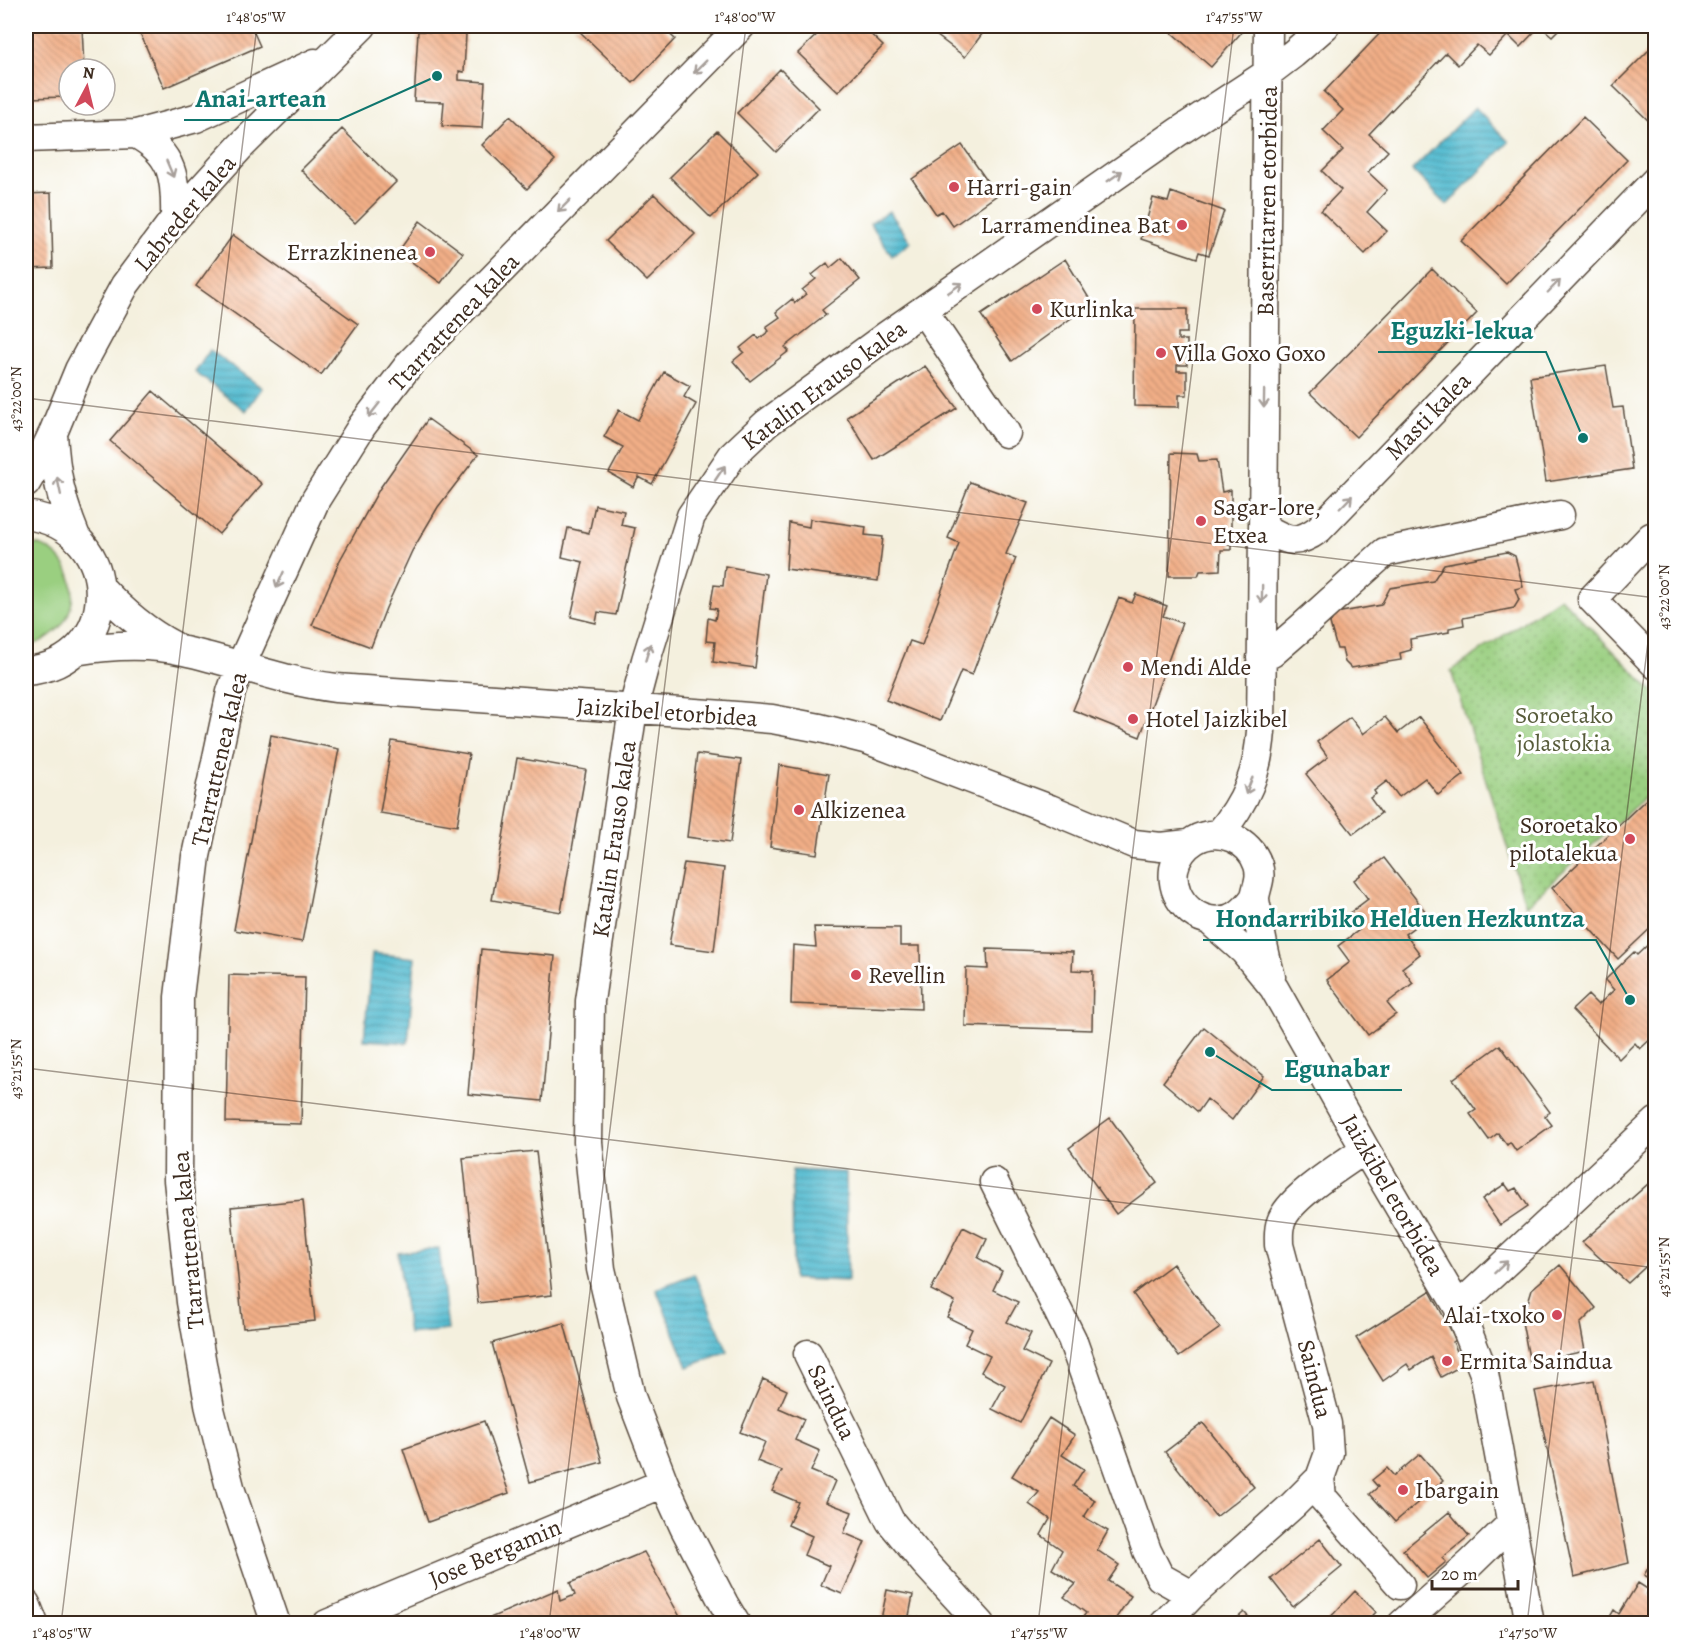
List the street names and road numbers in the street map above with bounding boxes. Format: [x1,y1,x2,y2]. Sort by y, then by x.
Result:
street label: Baserritarren etorbidea [1249,85,1285,317]
street label: Labreder kalea [127,147,244,278]
street label: Ttarrattenea kalea [381,245,527,398]
street label: Katalin Erauso kalea [735,312,914,458]
street label: Masti kalea [1378,364,1479,467]
street label: Ttarrattenea kalea [183,668,255,850]
street label: Jaizkibel etorbidea [575,690,760,734]
street label: Katalin Erauso kalea [584,737,644,940]
street label: Jaizkibel etorbidea [1334,1108,1453,1283]
street label: Ttarrattenea kalea [164,1149,212,1330]
street label: Saindua [1290,1336,1340,1423]
street label: Saindua [800,1359,864,1446]
street label: Jose Bergamin [424,1511,566,1595]

